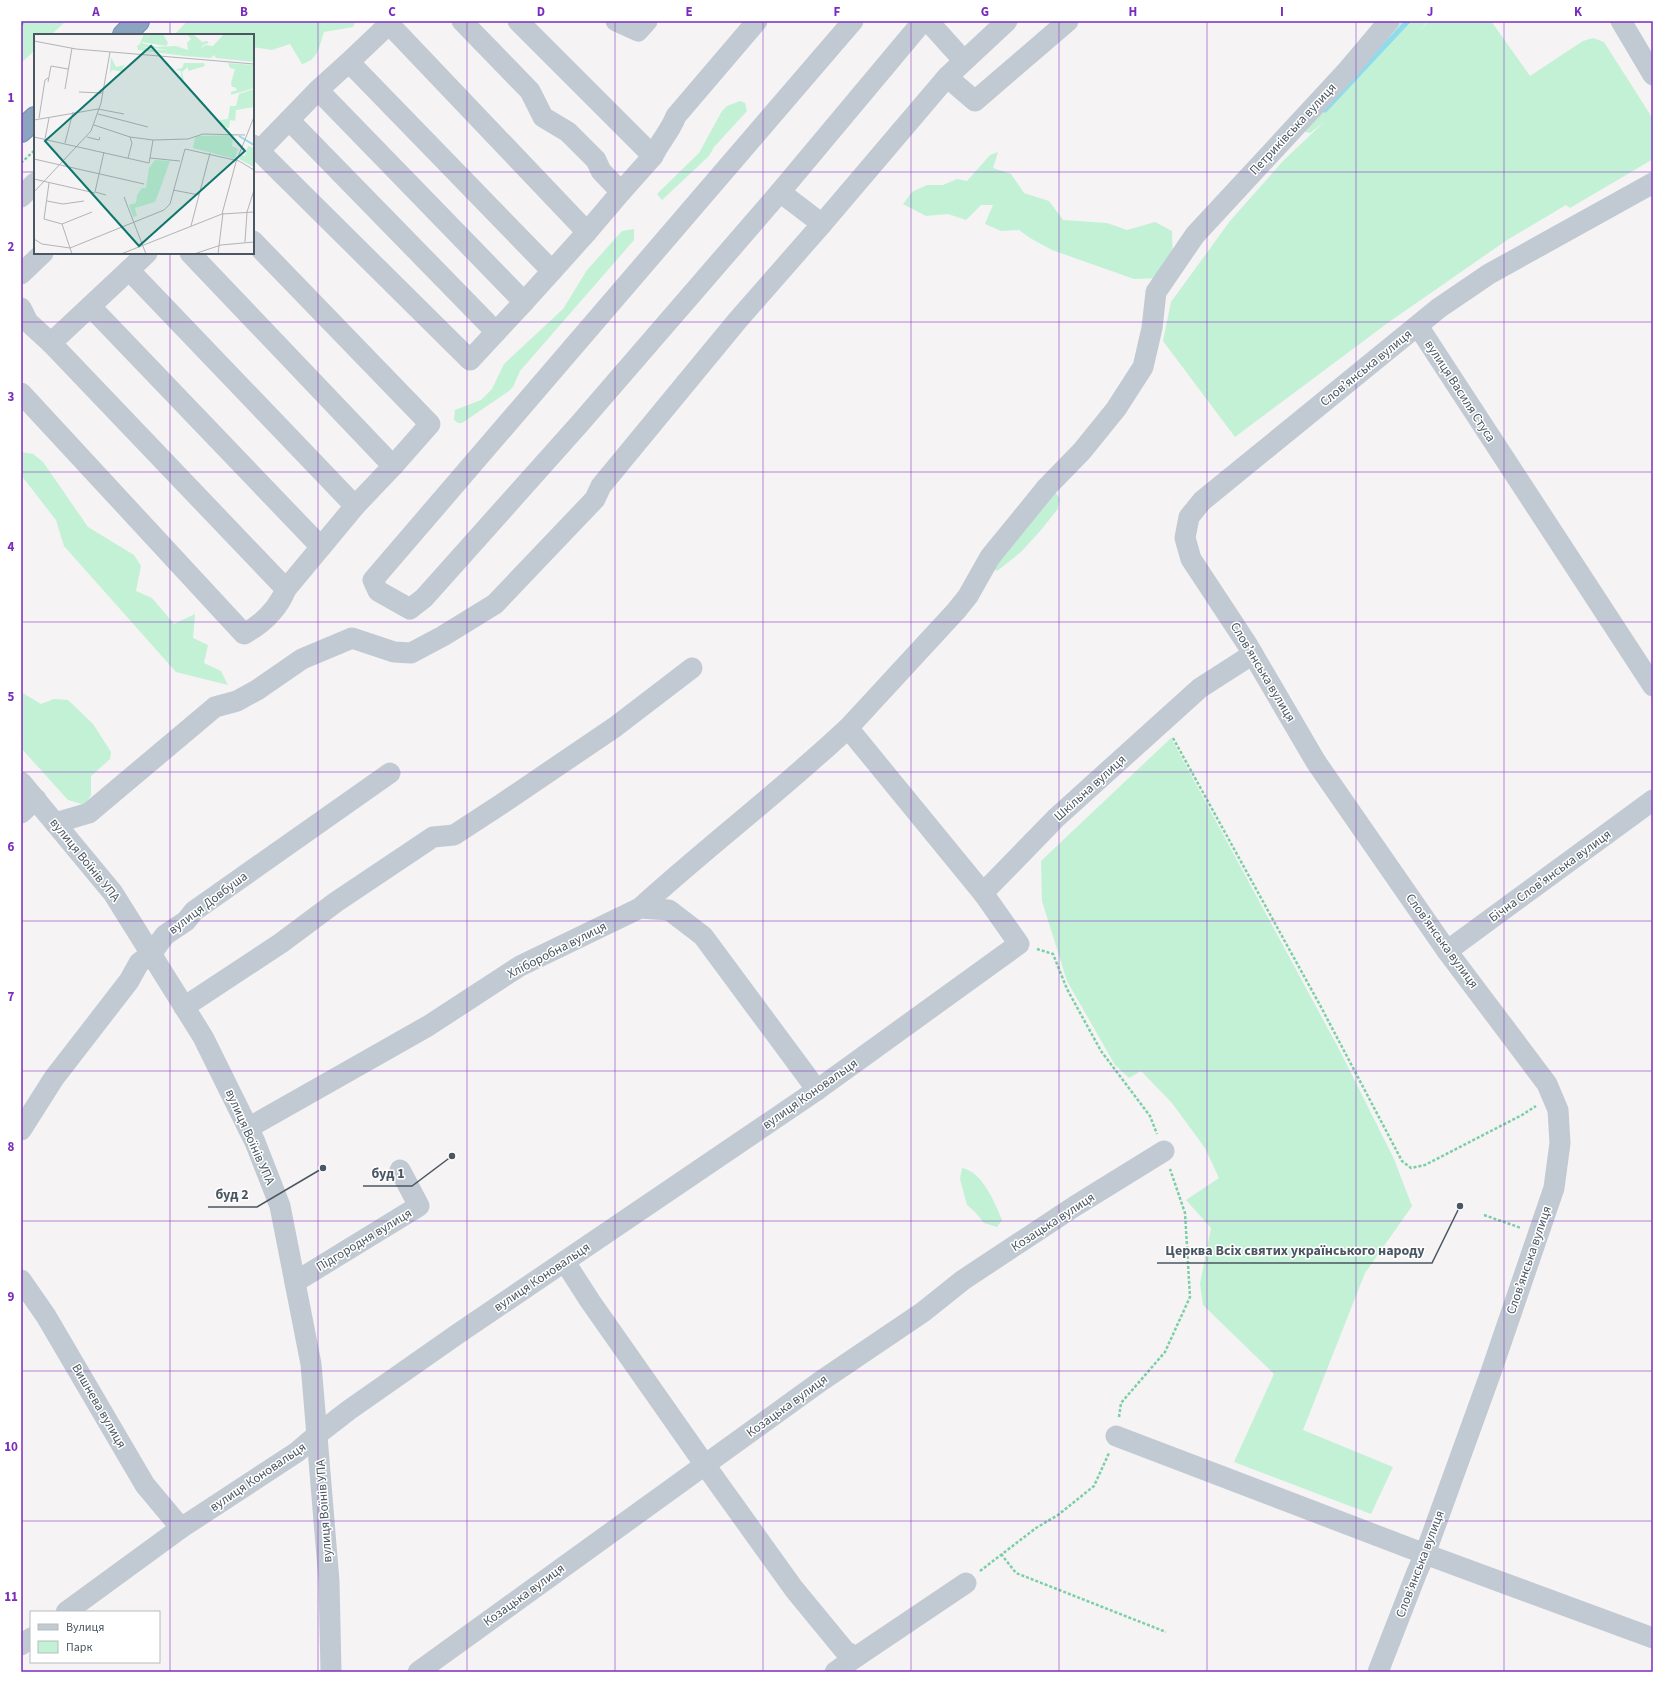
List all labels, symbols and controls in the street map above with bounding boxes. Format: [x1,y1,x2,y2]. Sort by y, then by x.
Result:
text: A [91,3,100,21]
text: B [240,3,248,21]
text: C [388,3,396,21]
text: D [537,3,545,21]
text: E [685,3,693,21]
text: F [834,3,841,21]
text: G [981,3,989,21]
text: H [1129,3,1137,21]
text: I [1280,3,1284,21]
text: J [1427,3,1433,21]
text: K [1574,3,1583,21]
inset map [34,34,254,254]
street label: Петриківська вулиця [1246,79,1340,179]
text: 1 [8,89,15,107]
text: 2 [8,238,15,256]
street label: Словʼянська вулиця [1316,325,1416,411]
street label: вулиця Василя Стуса [1420,336,1500,446]
text: 3 [8,388,15,406]
text: 4 [8,538,15,556]
street label: Словʼянська вулиця [1226,619,1300,725]
text: 5 [8,688,15,706]
street label: Шкільна вулиця [1050,751,1130,825]
street label: вулиця Воїнів УПА [46,814,125,906]
street label: Бічна Словʼянська вулиця [1485,825,1615,927]
text: 6 [8,838,15,856]
street label: вулиця Довбуша [165,867,251,939]
street label: Словʼянська вулиця [1401,890,1483,992]
street label: Хліборобна вулиця [504,917,610,983]
text: 7 [8,988,15,1006]
street label: вулиця Коновальця [759,1054,861,1134]
street label: вулиця Воїнів УПА [221,1086,280,1189]
text: 8 [8,1138,15,1156]
callout: буд 1 [363,1160,412,1186]
text: буд 1 [371,1164,405,1184]
callout: буд 2 [208,1181,257,1207]
text: буд 2 [215,1185,249,1205]
street label: Козацька вулиця [1008,1188,1098,1256]
street label: Словʼянська вулиця [1502,1203,1556,1317]
street label: Підгородня вулиця [313,1204,415,1276]
callout: Церква Всіх святих українського народу [1157,1237,1432,1263]
street label: вулиця Коновальця [490,1238,594,1316]
text: Церква Всіх святих українського народу [1165,1241,1425,1261]
text: 9 [8,1288,15,1306]
street label: Вишнева вулиця [67,1360,131,1452]
street label: Козацька вулиця [743,1370,831,1442]
text: 10 [4,1438,18,1456]
street label: вулиця Коновальця [206,1438,310,1516]
street label: вулиця Воїнів УПА [311,1458,337,1563]
street label: Словʼянська вулиця [1391,1508,1449,1620]
street label: Козацька вулиця [480,1559,568,1631]
text: 11 [4,1588,18,1606]
legend [30,1611,160,1663]
text: Вулиця [66,1619,104,1636]
text: Парк [66,1639,92,1656]

